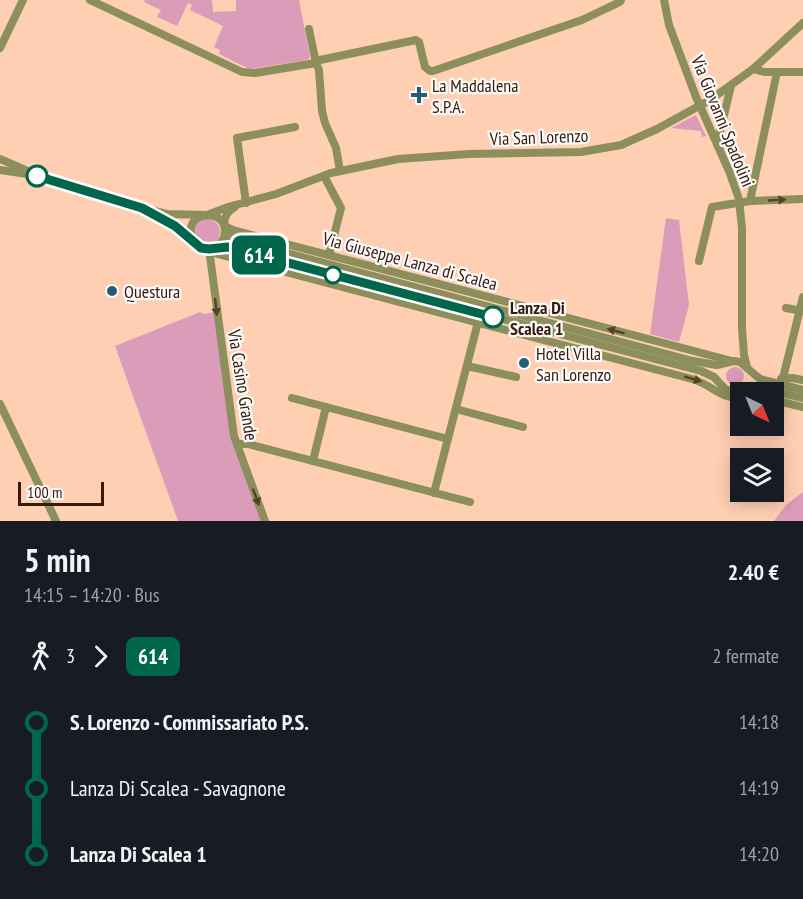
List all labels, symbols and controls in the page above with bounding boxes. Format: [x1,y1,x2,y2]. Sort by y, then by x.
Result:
street label: Via Giovanni Spadolini [686,51,760,190]
place label: La Maddalena S.P.A. [432,74,518,118]
marker: La Maddalena S.P.A. [410,86,428,104]
street label: Via San Lorenzo [488,124,589,150]
unlabelled marker [26,165,48,187]
one-way arrow [767,195,786,204]
street label: Via Giuseppe Lanza di Scalea [319,226,500,295]
line badge: 614 [224,236,294,274]
text: 614 [244,242,274,269]
unlabelled marker [324,266,342,284]
place label: Questura [124,280,180,303]
marker: Questura [105,284,119,298]
place label: Lanza Di Scalea 1 [510,296,565,340]
one-way arrow [211,298,221,317]
marker: Lanza Di Scalea 1 [482,306,504,328]
one-way arrow [607,325,625,335]
street label: Via Casino Grande [223,327,263,442]
place label: Hotel Villa San Lorenzo [536,342,612,386]
marker: Hotel Villa San Lorenzo [517,356,531,370]
one-way arrow [684,375,702,384]
north arrow [730,382,784,436]
map controls [730,382,784,502]
button: layers [730,448,784,502]
scale bar [18,479,104,507]
text: 100 m [27,482,62,502]
one-way arrow [251,488,261,506]
text: 5 min [24,538,91,581]
text: 2.40 € [728,558,779,586]
text: 14:15 – 14:20 · Bus [24,582,159,608]
icon: walk [24,640,57,673]
icon: forward [84,640,117,673]
text: 3 [66,643,75,669]
text: 614 [138,643,168,670]
text: 2 fermate [712,643,779,669]
text: S. Lorenzo - Commissariato P.S. [70,708,309,736]
text: 14:18 [739,709,779,735]
text: Lanza Di Scalea - Savagnone [70,774,286,802]
text: 14:19 [739,775,779,801]
text: Lanza Di Scalea 1 [70,840,207,868]
text: 14:20 [739,841,779,867]

